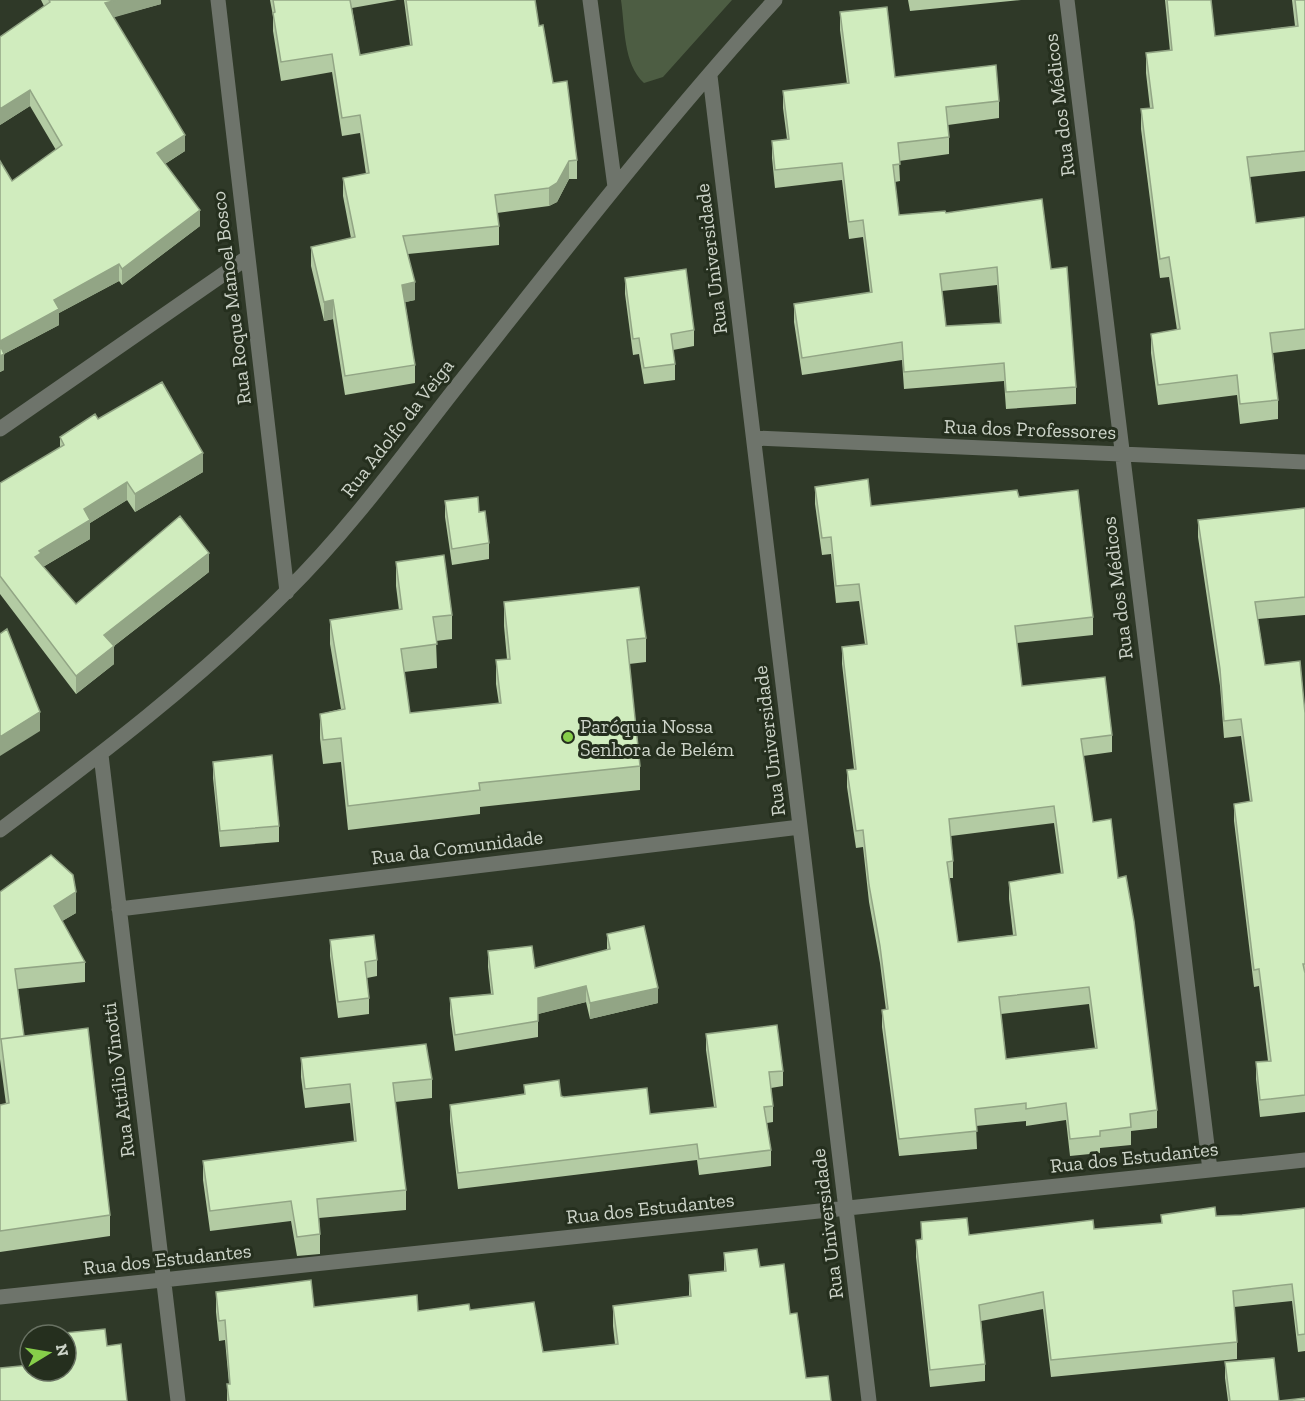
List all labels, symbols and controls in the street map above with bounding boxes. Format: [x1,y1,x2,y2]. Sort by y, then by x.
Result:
street label: Rua dos Médicos [1038,32,1080,178]
street label: Rua Universidade [690,182,732,336]
street label: Rua Roque Manoel Bosco [206,190,256,406]
street label: Rua Adolfo da Veiga [335,354,459,502]
street label: Rua dos Professores [943,414,1117,444]
street label: Rua dos Médicos [1096,515,1138,661]
street label: Rua Universidade [748,664,790,818]
place label: Paróquia Nossa Senhora de Belém [580,714,735,761]
marker: Paróquia Nossa Senhora de Belém [561,730,575,744]
street label: Rua da Comunidade [370,825,544,869]
street label: Rua Attílio Vinotti [97,1001,139,1159]
street label: Rua dos Estudantes [1049,1136,1219,1178]
street label: Rua Universidade [806,1147,848,1301]
street label: Rua dos Estudantes [565,1187,735,1229]
street label: Rua dos Estudantes [82,1238,252,1280]
north arrow [18,1323,78,1383]
text: N [52,1342,73,1358]

